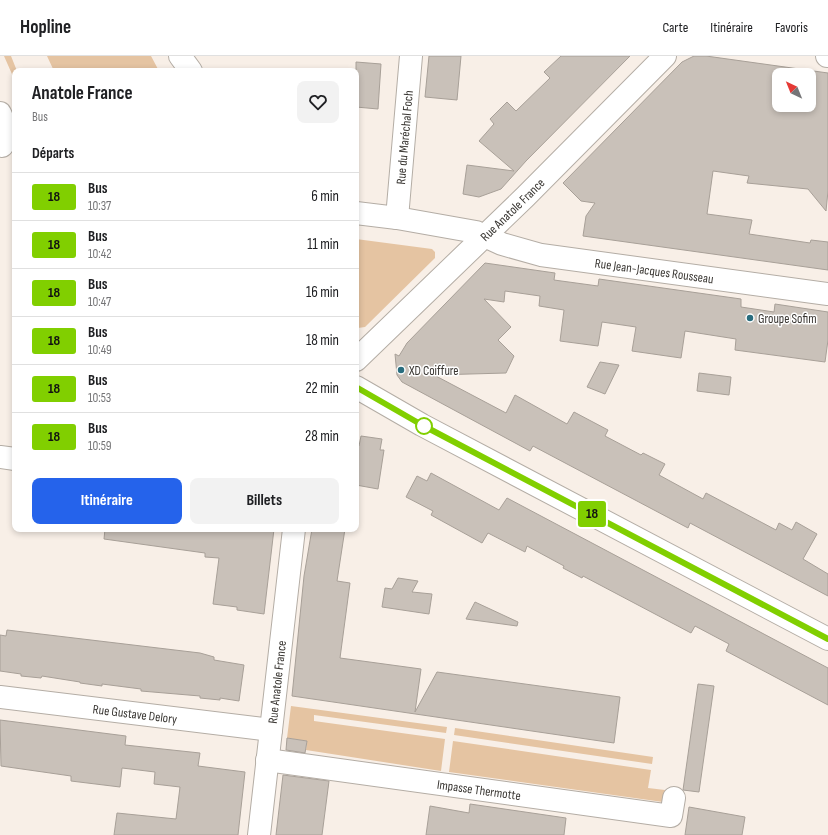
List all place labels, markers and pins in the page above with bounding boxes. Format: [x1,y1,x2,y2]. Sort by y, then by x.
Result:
place label: Groupe Sofim [758,311,817,327]
marker: Groupe Sofim [745,313,755,323]
place label: XD Coiffure [408,363,459,379]
marker: XD Coiffure [396,365,406,375]
unlabelled marker [415,417,433,435]

